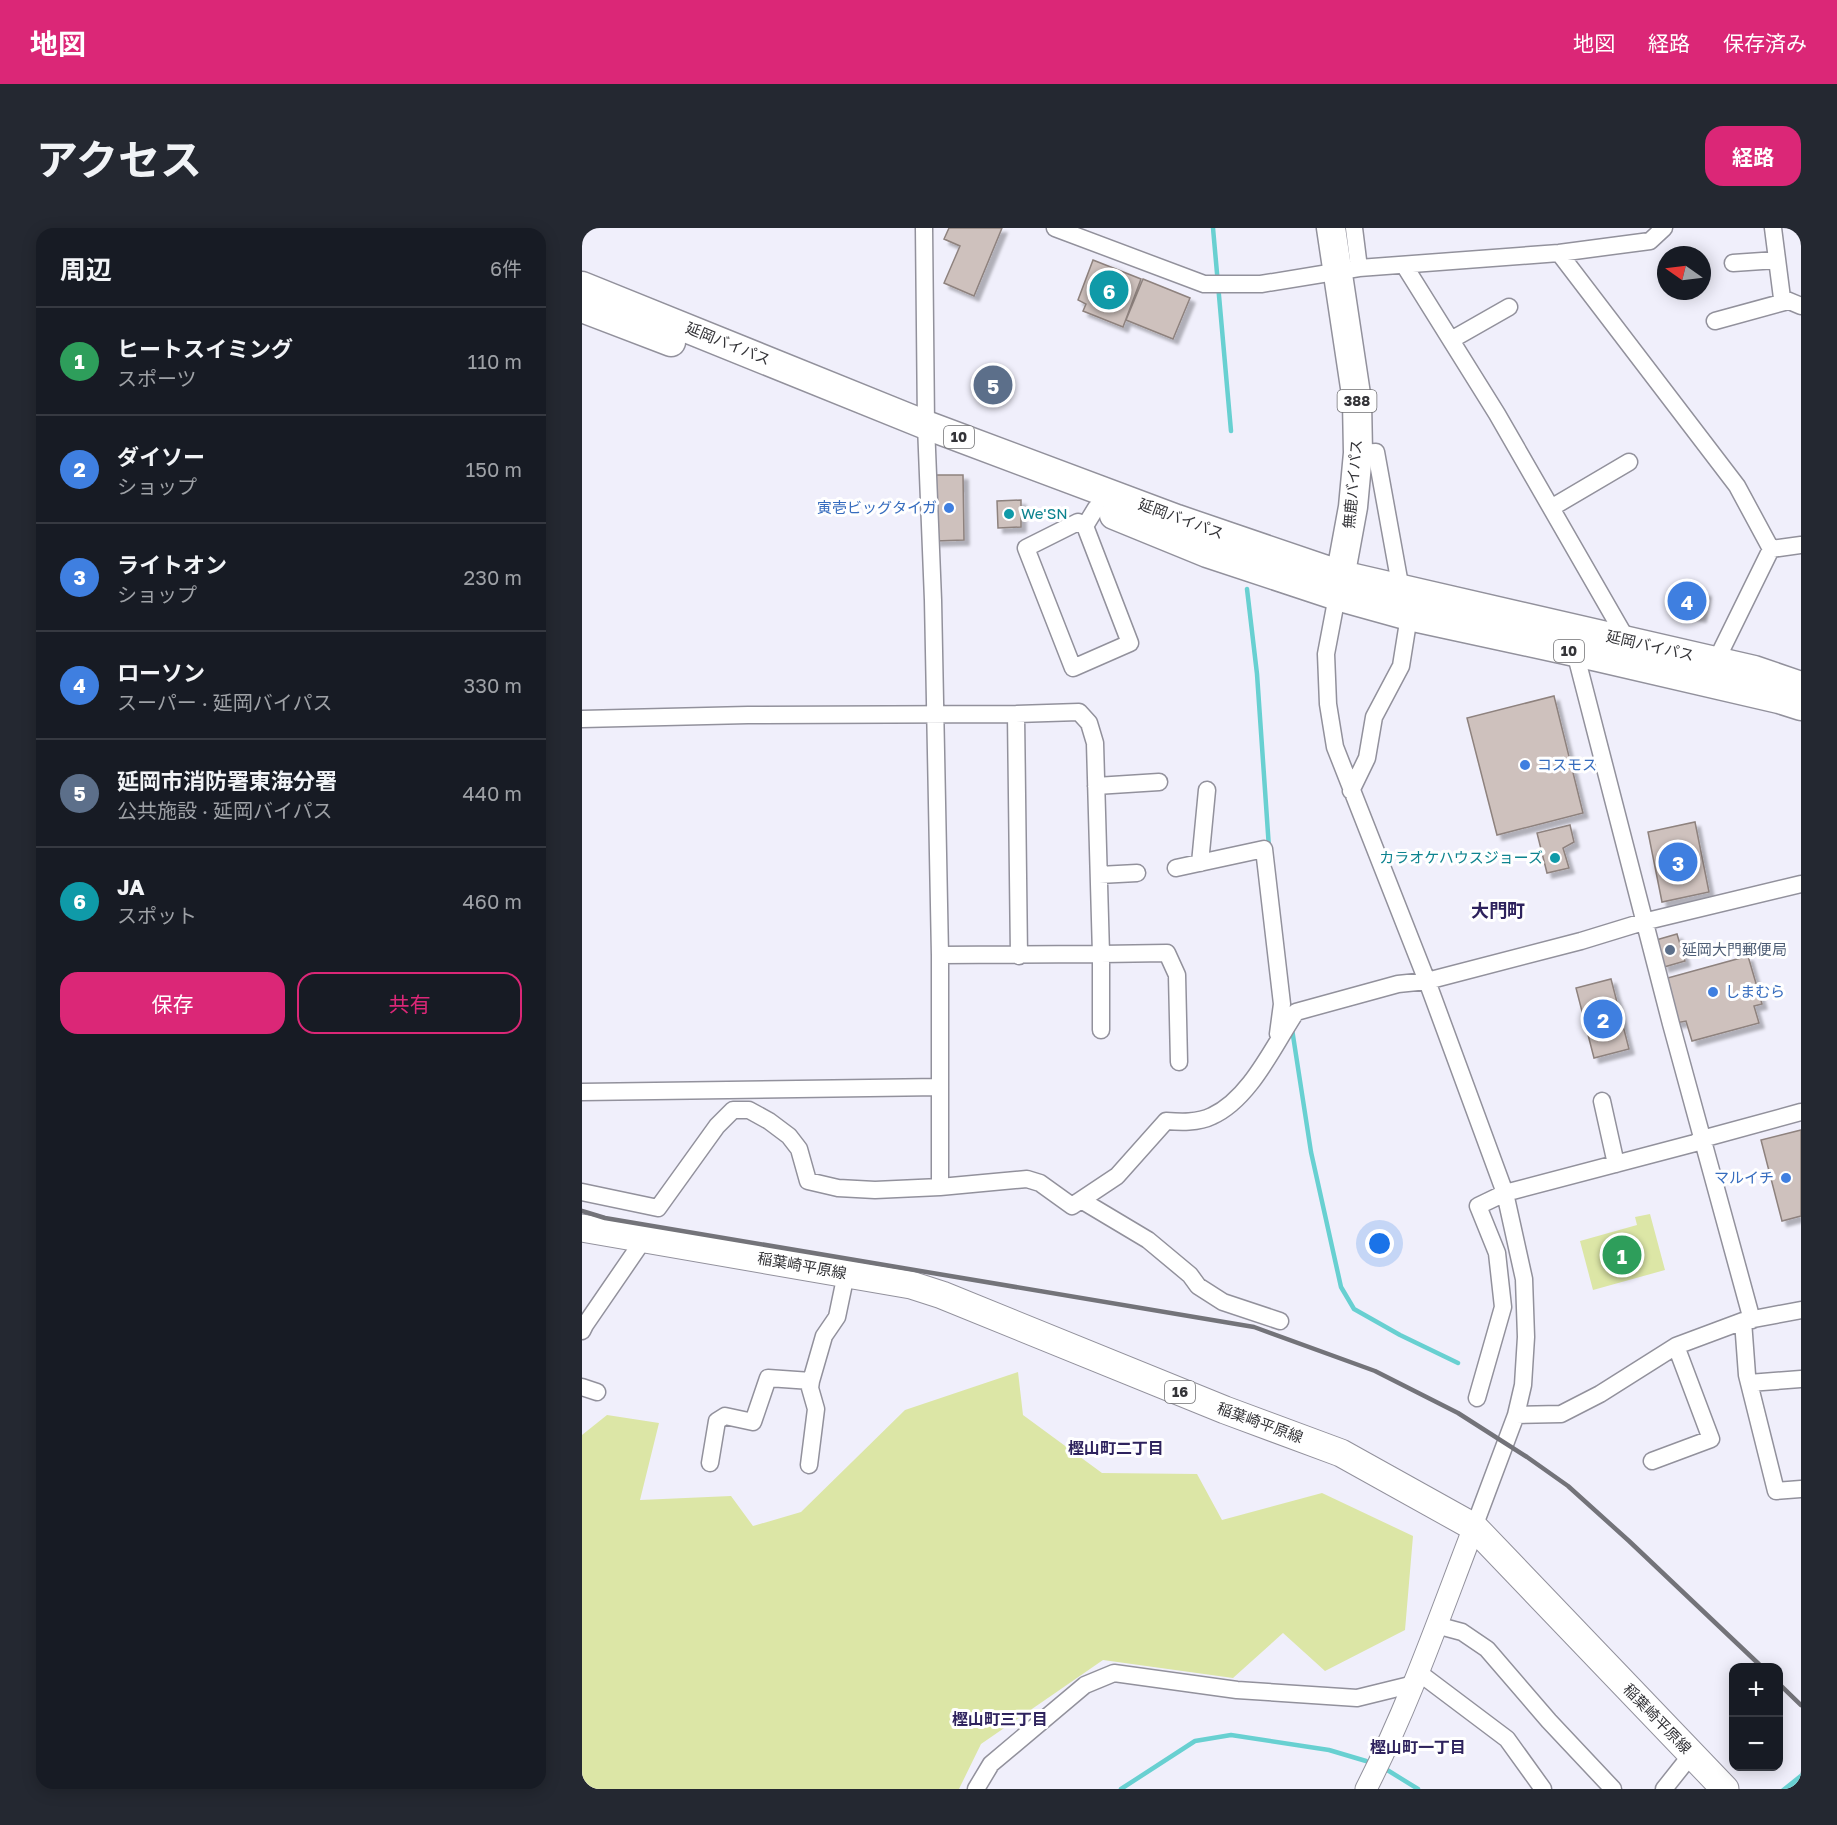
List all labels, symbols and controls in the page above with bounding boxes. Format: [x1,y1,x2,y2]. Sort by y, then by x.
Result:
text: 地図 [30,27,86,60]
text: 地図 [1573,30,1615,56]
text: 経路 [1648,30,1690,56]
text: 保存済み [1723,30,1807,56]
button: 経路 [1705,126,1801,186]
text: アクセス [36,134,202,184]
north arrow [1657,246,1711,300]
text: 周辺 [60,254,112,285]
text: 6件 [490,256,522,280]
pin: 6 [1090,268,1128,312]
street label: 延岡バイパス [683,318,773,368]
text: ヒートスイミング [117,335,293,362]
text: 1 [74,349,85,373]
text: 110 m [468,349,522,373]
pin: 5 [974,362,1012,408]
text: スポーツ [117,366,197,390]
road number: 388 [1338,390,1376,412]
road number: 10 [944,426,974,448]
street label: 無鹿バイパス [1339,438,1365,529]
text: ダイソー [117,443,205,470]
text: 2 [73,457,86,481]
text: 150 m [466,457,522,481]
text: ショップ [117,474,197,498]
street label: 延岡バイパス [1136,494,1227,542]
place label: 寅壱ビッグタイガ [817,498,937,516]
marker: 寅壱ビッグタイガ [942,501,956,515]
place label: We'SN [1021,504,1068,522]
marker: We'SN [1002,507,1016,521]
text: ライトオン [117,551,227,578]
text: 3 [73,565,86,589]
text: 230 m [464,565,522,589]
pin: 4 [1668,578,1706,623]
text: ショップ [117,582,197,606]
street label: 延岡バイパス [1604,626,1696,664]
road number: 10 [1554,640,1584,662]
text: ローソン [117,659,205,686]
text: 4 [73,673,86,697]
text: 330 m [464,673,522,697]
text: スーパー · 延岡バイパス [117,690,332,714]
place label: コスモス [1537,755,1597,773]
marker: コスモス [1518,758,1532,772]
text: 延岡市消防署東海分署 [117,767,337,794]
text: 5 [73,781,86,805]
text: 440 m [463,781,522,805]
text: 公共施設 · 延岡バイパス [117,798,333,822]
pin: 3 [1658,840,1698,884]
place label: カラオケハウスジョーズ [1379,848,1543,866]
marker: カラオケハウスジョーズ [1548,851,1562,865]
text: JA [117,873,145,900]
text: 6 [73,889,86,913]
text: 460 m [463,889,522,913]
district label: 大門町 [1471,899,1525,921]
text: スポット [117,903,197,927]
place label: 延岡大門郵便局 [1682,940,1787,958]
marker: 延岡大門郵便局 [1663,943,1677,957]
button: 保存 [60,972,285,1034]
button: 共有 [297,972,522,1034]
place label: しまむら [1725,982,1785,1000]
marker: しまむら [1706,985,1720,999]
pin: 2 [1584,996,1622,1042]
place label: マルイチ [1714,1168,1774,1186]
marker: マルイチ [1779,1171,1793,1185]
your location [1365,1229,1394,1258]
pin: 1 [1602,1232,1642,1278]
street label: 稲葉崎平原線 [756,1248,848,1282]
road number: 16 [1165,1381,1195,1403]
street label: 稲葉崎平原線 [1215,1398,1306,1446]
district label: 樫山町二丁目 [1068,1438,1164,1458]
map controls [1729,1663,1783,1771]
button: + [1729,1663,1783,1717]
street label: 稲葉崎平原線 [1620,1680,1695,1757]
district label: 樫山町三丁目 [952,1709,1048,1729]
button: − [1729,1717,1783,1771]
district label: 樫山町一丁目 [1370,1737,1466,1757]

